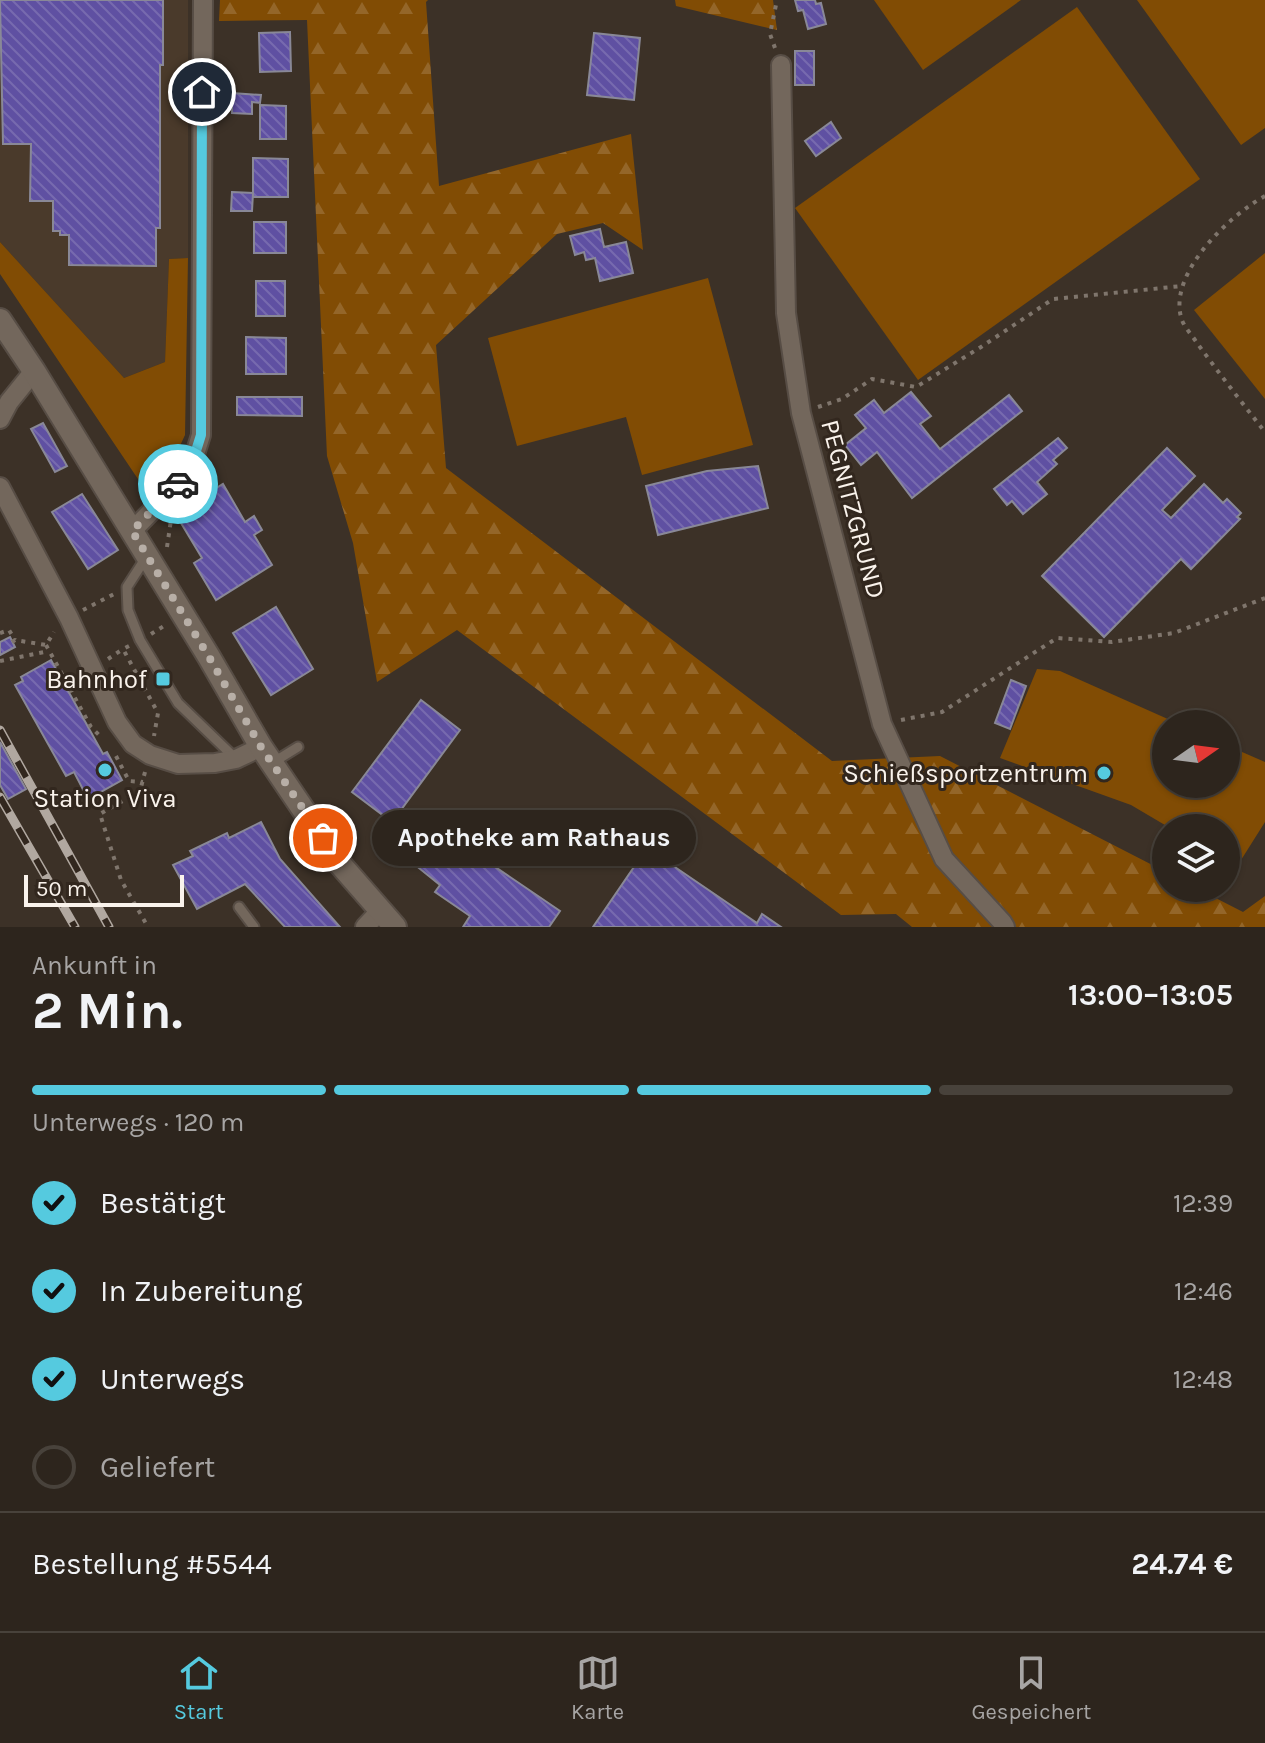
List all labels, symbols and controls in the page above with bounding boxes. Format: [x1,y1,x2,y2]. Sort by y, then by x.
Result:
pin [168,58,236,126]
icon: home [180,70,224,114]
street label: PEGNITZGRUND [814,416,892,602]
courier [138,444,218,524]
icon: car [156,462,200,506]
place label: Bahnhof [46,664,148,695]
marker: Bahnhof [154,670,172,688]
north arrow [1152,710,1240,798]
map controls [1152,710,1240,902]
place label: Schießsportzentrum [843,758,1088,789]
marker: Station Viva [96,761,114,779]
marker: Schießsportzentrum [1095,764,1113,782]
place label: Station Viva [33,783,177,814]
pin [289,804,357,872]
callout: Apotheke am Rathaus [371,810,695,866]
button: layers [1152,814,1240,902]
icon: bag [301,816,345,860]
text: Apotheke am Rathaus [398,822,670,853]
scale bar [24,871,184,907]
text: 50 m [36,876,87,902]
text: Ankunft in [32,950,157,981]
text: 13:00–13:05 [1068,977,1233,1013]
text: 2 Min. [32,980,183,1041]
text: Unterwegs · 120 m [32,1107,244,1138]
icon: check [32,1181,76,1225]
text: Bestätigt [100,1185,226,1221]
text: 12:39 [1173,1188,1233,1219]
icon: check [32,1269,76,1313]
text: In Zubereitung [100,1273,302,1309]
text: 12:46 [1174,1276,1233,1307]
icon: check [32,1357,76,1401]
text: Unterwegs [100,1361,245,1397]
text: 12:48 [1173,1364,1233,1395]
text: Geliefert [100,1449,215,1485]
text: Bestellung #5544 [32,1546,272,1582]
text: 24.74 € [1131,1546,1233,1582]
tab: Start [174,1651,224,1725]
tab: Karte [571,1651,624,1725]
tab: Gespeichert [971,1651,1091,1725]

